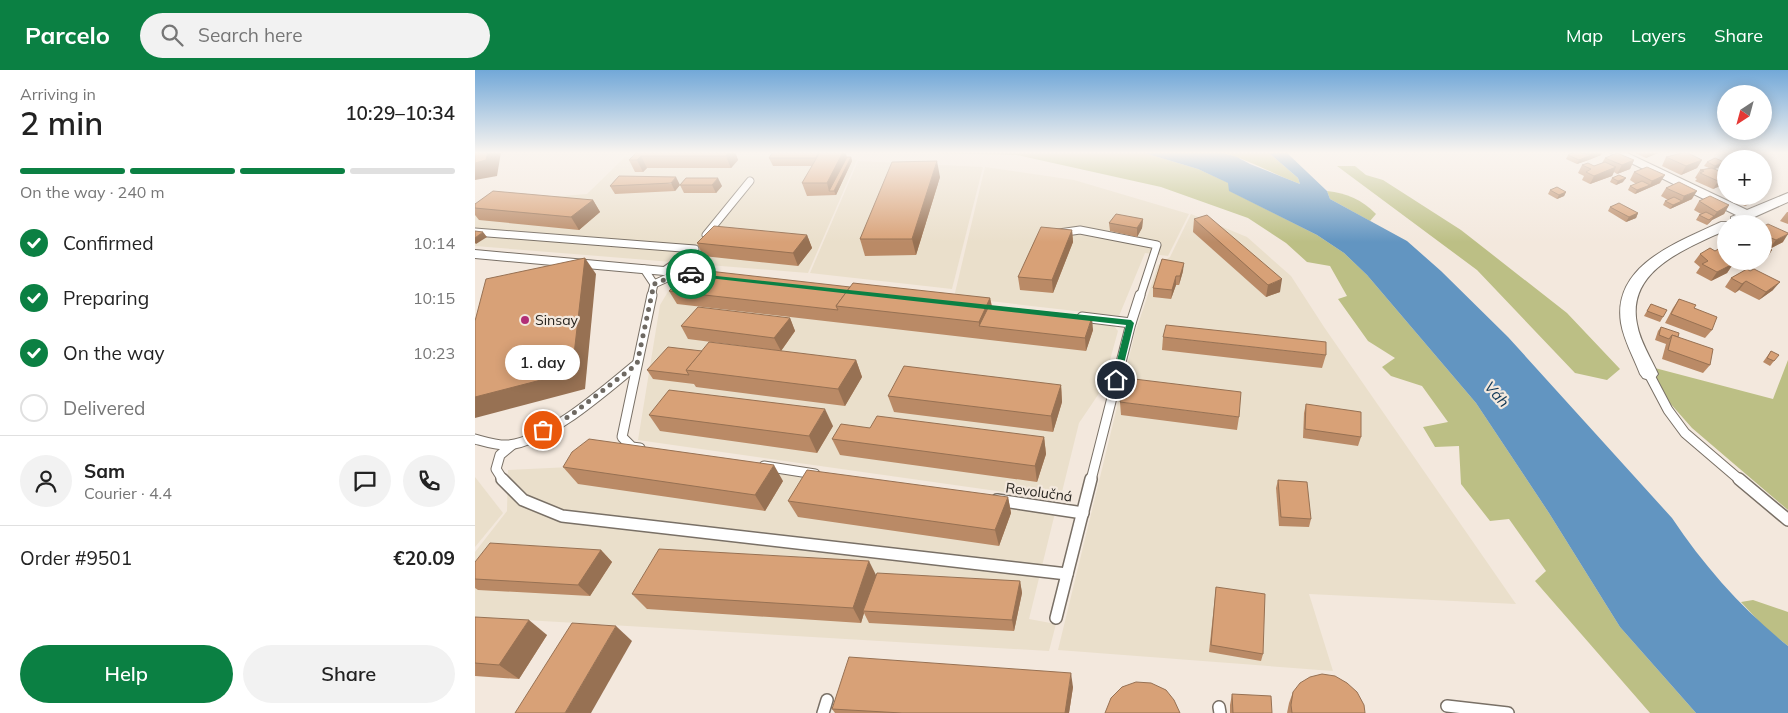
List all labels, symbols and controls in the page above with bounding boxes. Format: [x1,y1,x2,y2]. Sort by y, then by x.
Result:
search box [140,13,490,58]
text: Parcelo [25,20,110,50]
icon: search [158,21,186,49]
text: Search here [198,23,302,47]
text: Map [1566,24,1603,47]
text: Layers [1631,24,1686,47]
text: Share [1714,24,1763,47]
text: Arriving in [20,84,96,104]
north arrow [1717,85,1773,140]
map controls [1717,85,1772,270]
text: 10:29–10:34 [345,101,455,125]
text: 2 min [20,103,103,143]
button: + [1717,150,1772,205]
text: On the way · 240 m [20,182,165,202]
button: − [1717,215,1772,270]
icon: check [20,229,48,257]
text: Confirmed [63,231,154,255]
text: 10:14 [413,233,455,253]
courier [666,249,716,299]
icon: car [677,260,705,288]
icon: check [20,284,48,312]
text: Preparing [63,286,149,310]
text: 10:15 [413,288,455,308]
place label: Sinsay [535,311,579,329]
marker: Sinsay [519,314,531,326]
icon: check [20,339,48,367]
text: On the way [63,341,165,365]
text: 10:23 [413,343,455,363]
callout: 1. day [505,345,581,380]
text: 1. day [520,352,565,372]
pin [1095,359,1137,401]
icon: home [1102,366,1130,394]
water label: Váh [1480,377,1514,411]
text: Delivered [63,396,145,420]
pin [522,409,564,451]
icon: bag [529,416,557,444]
button: person [20,455,72,507]
button: chat [339,455,391,507]
button: phone [403,455,455,507]
text: Sam [84,459,125,483]
street label: Revolučná [1004,478,1074,506]
text: Courier · 4.4 [84,483,172,503]
text: Order #9501 [20,546,132,570]
text: €20.09 [393,546,455,570]
button: Help [20,645,233,703]
button: Share [243,645,455,703]

